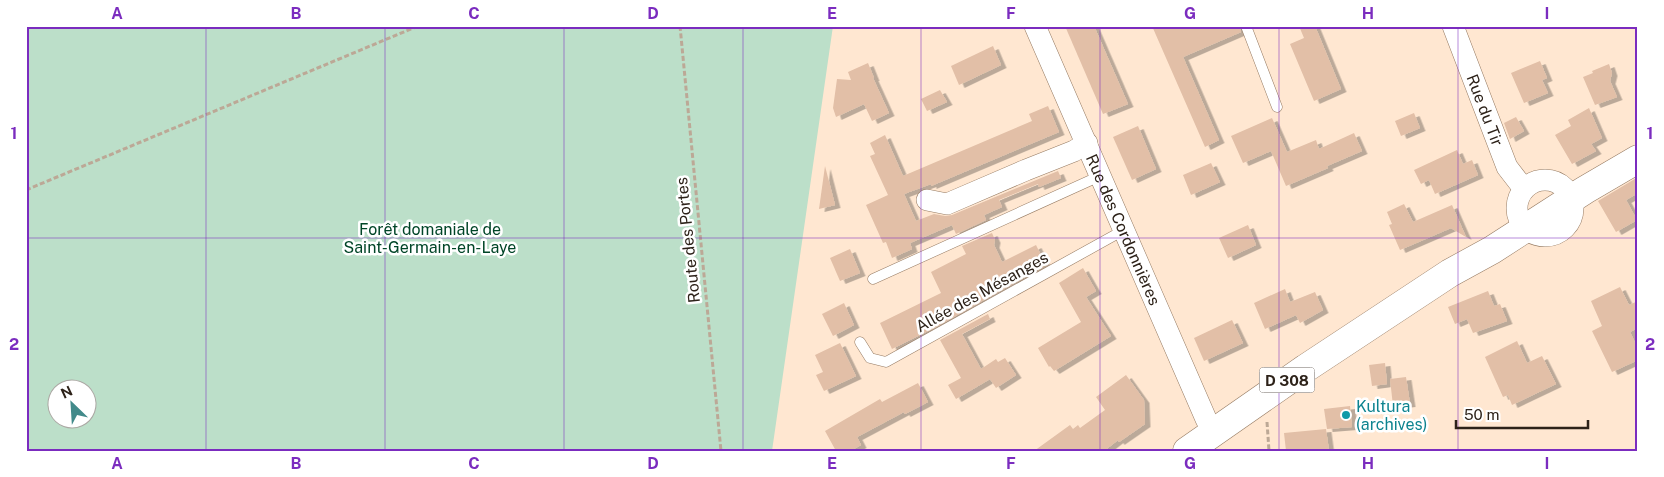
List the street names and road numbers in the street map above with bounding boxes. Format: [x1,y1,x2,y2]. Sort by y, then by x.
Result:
street label: Rue du Tir [1463,72,1508,149]
street label: Rue des Cordonnières [1082,151,1165,308]
street label: Route des Portes [672,176,704,304]
street label: Allée des Mésanges [912,248,1052,336]
road number: D 308 [1260,368,1314,392]

